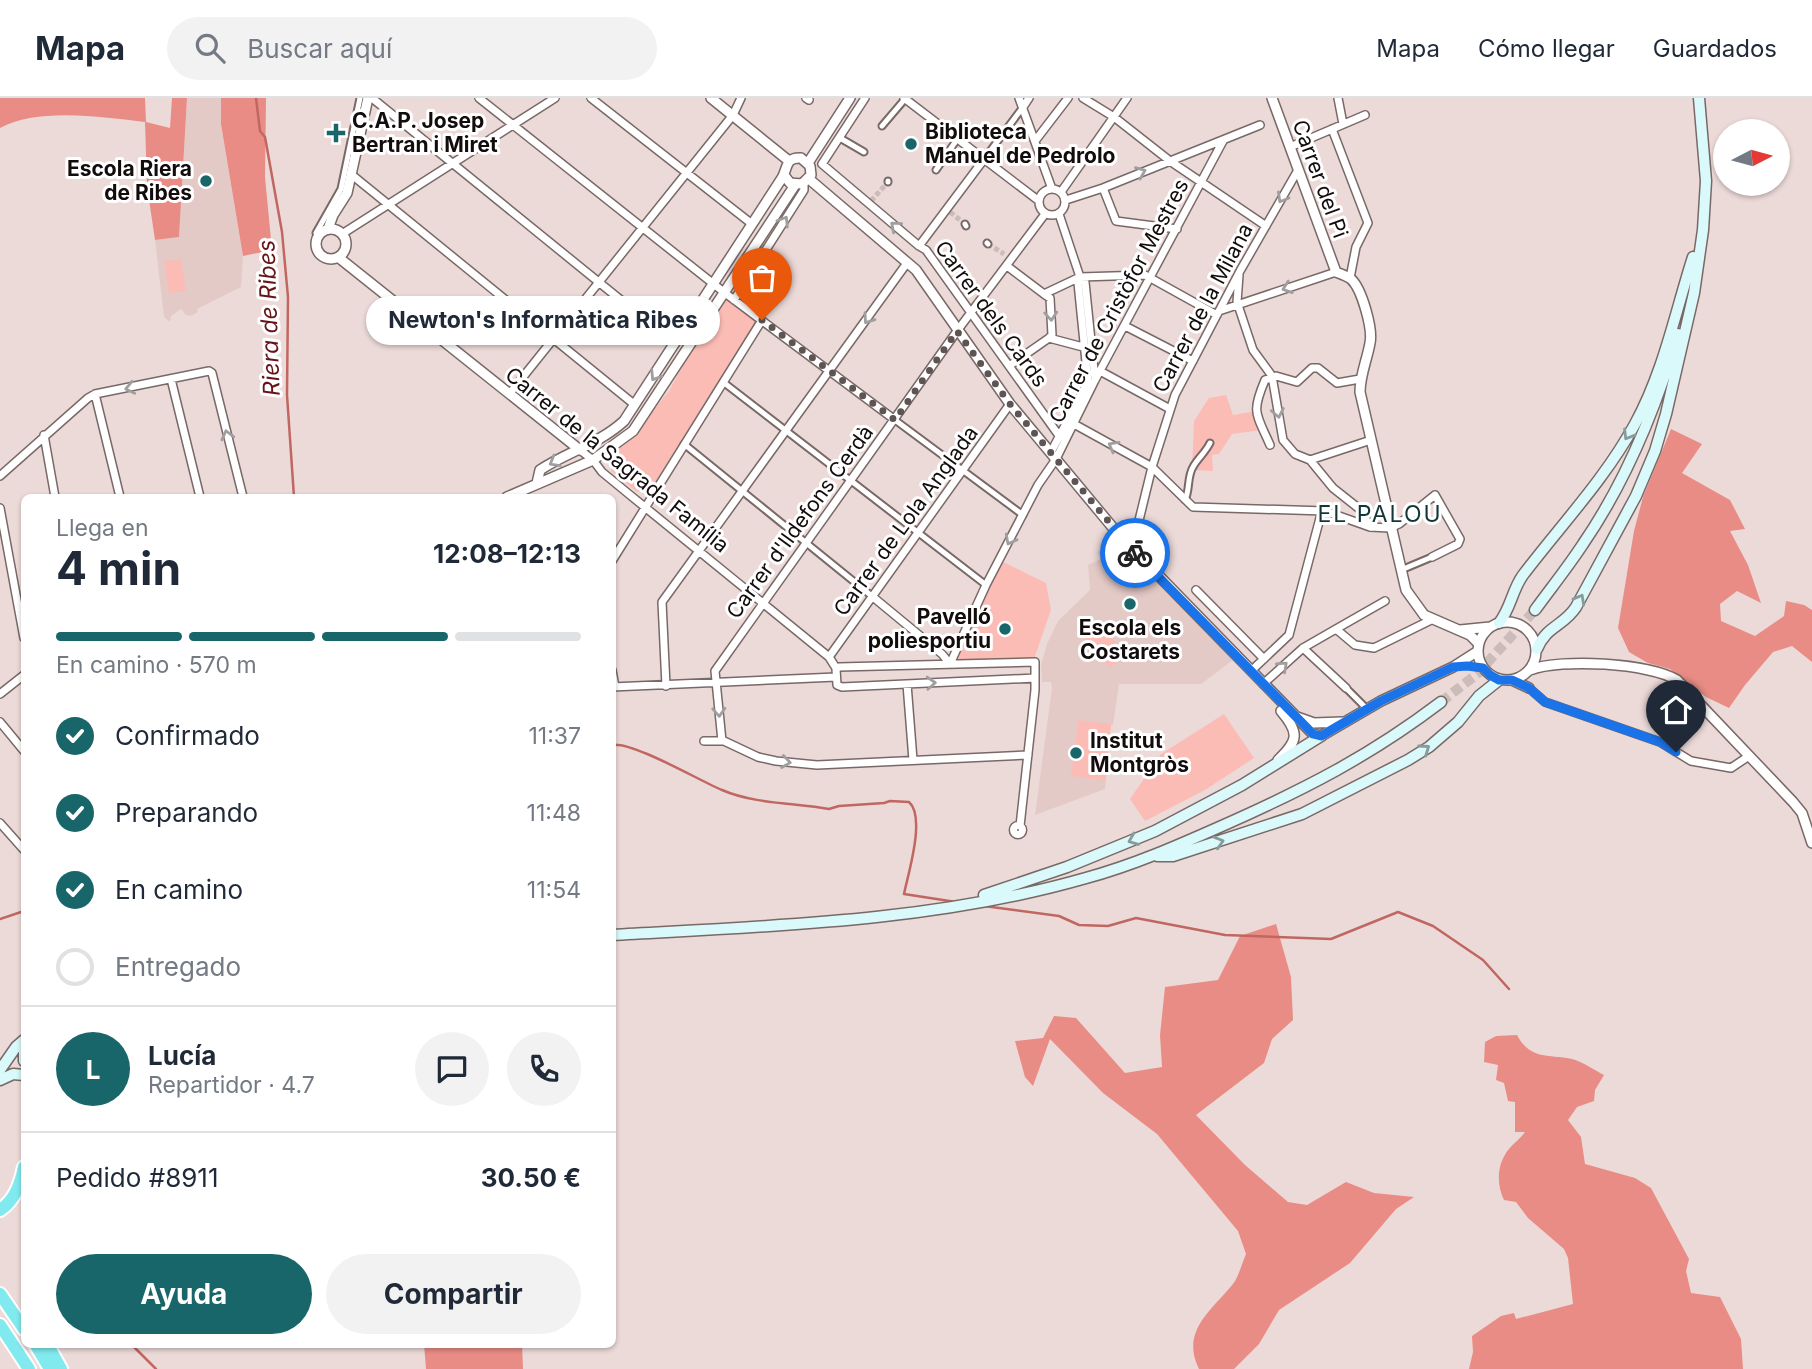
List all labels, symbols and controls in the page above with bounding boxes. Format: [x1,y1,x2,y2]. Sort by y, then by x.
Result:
search box [167,17,657,80]
text: Mapa [35,28,125,68]
icon: search [191,29,229,67]
text: Buscar aquí [247,33,392,64]
text: Mapa [1376,34,1440,63]
text: Cómo llegar [1478,34,1615,63]
text: Guardados [1653,34,1777,63]
place label: C.A.P. Josep Bertran i Miret [352,108,498,157]
street label: Carrer del Pi [1288,116,1353,241]
place label: Biblioteca Manuel de Pedrolo [925,119,1116,168]
north arrow [1713,119,1790,196]
map controls [1713,119,1790,196]
marker: C.A.P. Josep Bertran i Miret [326,123,346,143]
marker: Biblioteca Manuel de Pedrolo [903,136,919,152]
place label: Escola Riera de Ribes [67,156,192,205]
one-way arrow [1135,167,1147,181]
marker: Escola Riera de Ribes [198,173,214,189]
street label: Carrer de Cristòfor Mestres [1044,175,1194,427]
one-way arrow [1277,190,1290,203]
one-way arrow [776,216,789,229]
street label: Carrer de la Milana [1147,219,1258,397]
one-way arrow [890,222,903,234]
street label: Carrer dels Cards [930,236,1053,392]
water label: Riera de Ribes [252,239,286,397]
pin [732,248,792,320]
icon: bag [743,259,781,297]
one-way arrow [1282,280,1294,294]
callout: Newton's Informàtica Ribes [366,296,720,344]
text: Newton's Informàtica Ribes [388,306,698,334]
one-way arrow [1043,310,1058,321]
one-way arrow [864,311,876,324]
street label: Carrer de la Sagrada Família [501,362,734,558]
one-way arrow [650,368,663,381]
one-way arrow [124,380,136,395]
one-way arrow [1269,407,1284,419]
street label: Carrer d'Ildefons Cerdà [721,420,878,623]
street label: Carrer de Lola Anglada [828,421,983,621]
one-way arrow [1624,428,1637,441]
one-way arrow [221,429,236,441]
one-way arrow [1108,440,1121,454]
one-way arrow [548,454,561,467]
district label: EL PALOU [1317,500,1443,528]
text: Llega en [56,514,148,542]
courier [1100,518,1170,588]
one-way arrow [1005,532,1018,545]
icon: bike [1116,534,1154,572]
text: 12:08–12:13 [433,538,581,569]
text: 4 min [56,540,181,596]
one-way arrow [1572,594,1586,606]
marker: Escola els Costarets [1122,596,1138,612]
place label: Pavelló poliesportiu [868,604,991,653]
place label: Escola els Costarets [1079,615,1181,664]
marker: Pavelló poliesportiu [997,621,1013,637]
text: En camino · 570 m [56,651,257,679]
one-way arrow [1275,662,1288,674]
one-way arrow [925,676,936,691]
pin [1646,680,1706,752]
icon: home [1657,691,1695,729]
one-way arrow [712,707,727,718]
icon: check [56,717,94,755]
text: Confirmado [115,720,260,751]
text: 11:37 [528,722,581,750]
place label: Institut Montgròs [1090,728,1189,777]
marker: Institut Montgròs [1068,745,1084,761]
one-way arrow [1417,745,1430,757]
one-way arrow [780,755,792,770]
icon: check [56,794,94,832]
text: Preparando [115,797,258,828]
text: 11:48 [527,799,581,827]
one-way arrow [1128,832,1140,846]
one-way arrow [1212,835,1224,850]
icon: check [56,871,94,909]
text: En camino [115,874,243,905]
text: 11:54 [527,876,581,904]
text: Entregado [115,951,241,982]
button: chat [415,1032,489,1106]
button: phone [507,1032,581,1106]
text: Lucía [148,1040,216,1071]
text: L [86,1054,100,1085]
text: Repartidor · 4.7 [148,1071,315,1099]
text: Pedido #8911 [56,1162,219,1193]
text: 30.50 € [481,1162,581,1193]
button: Ayuda [56,1254,312,1334]
button: Compartir [326,1254,581,1334]

